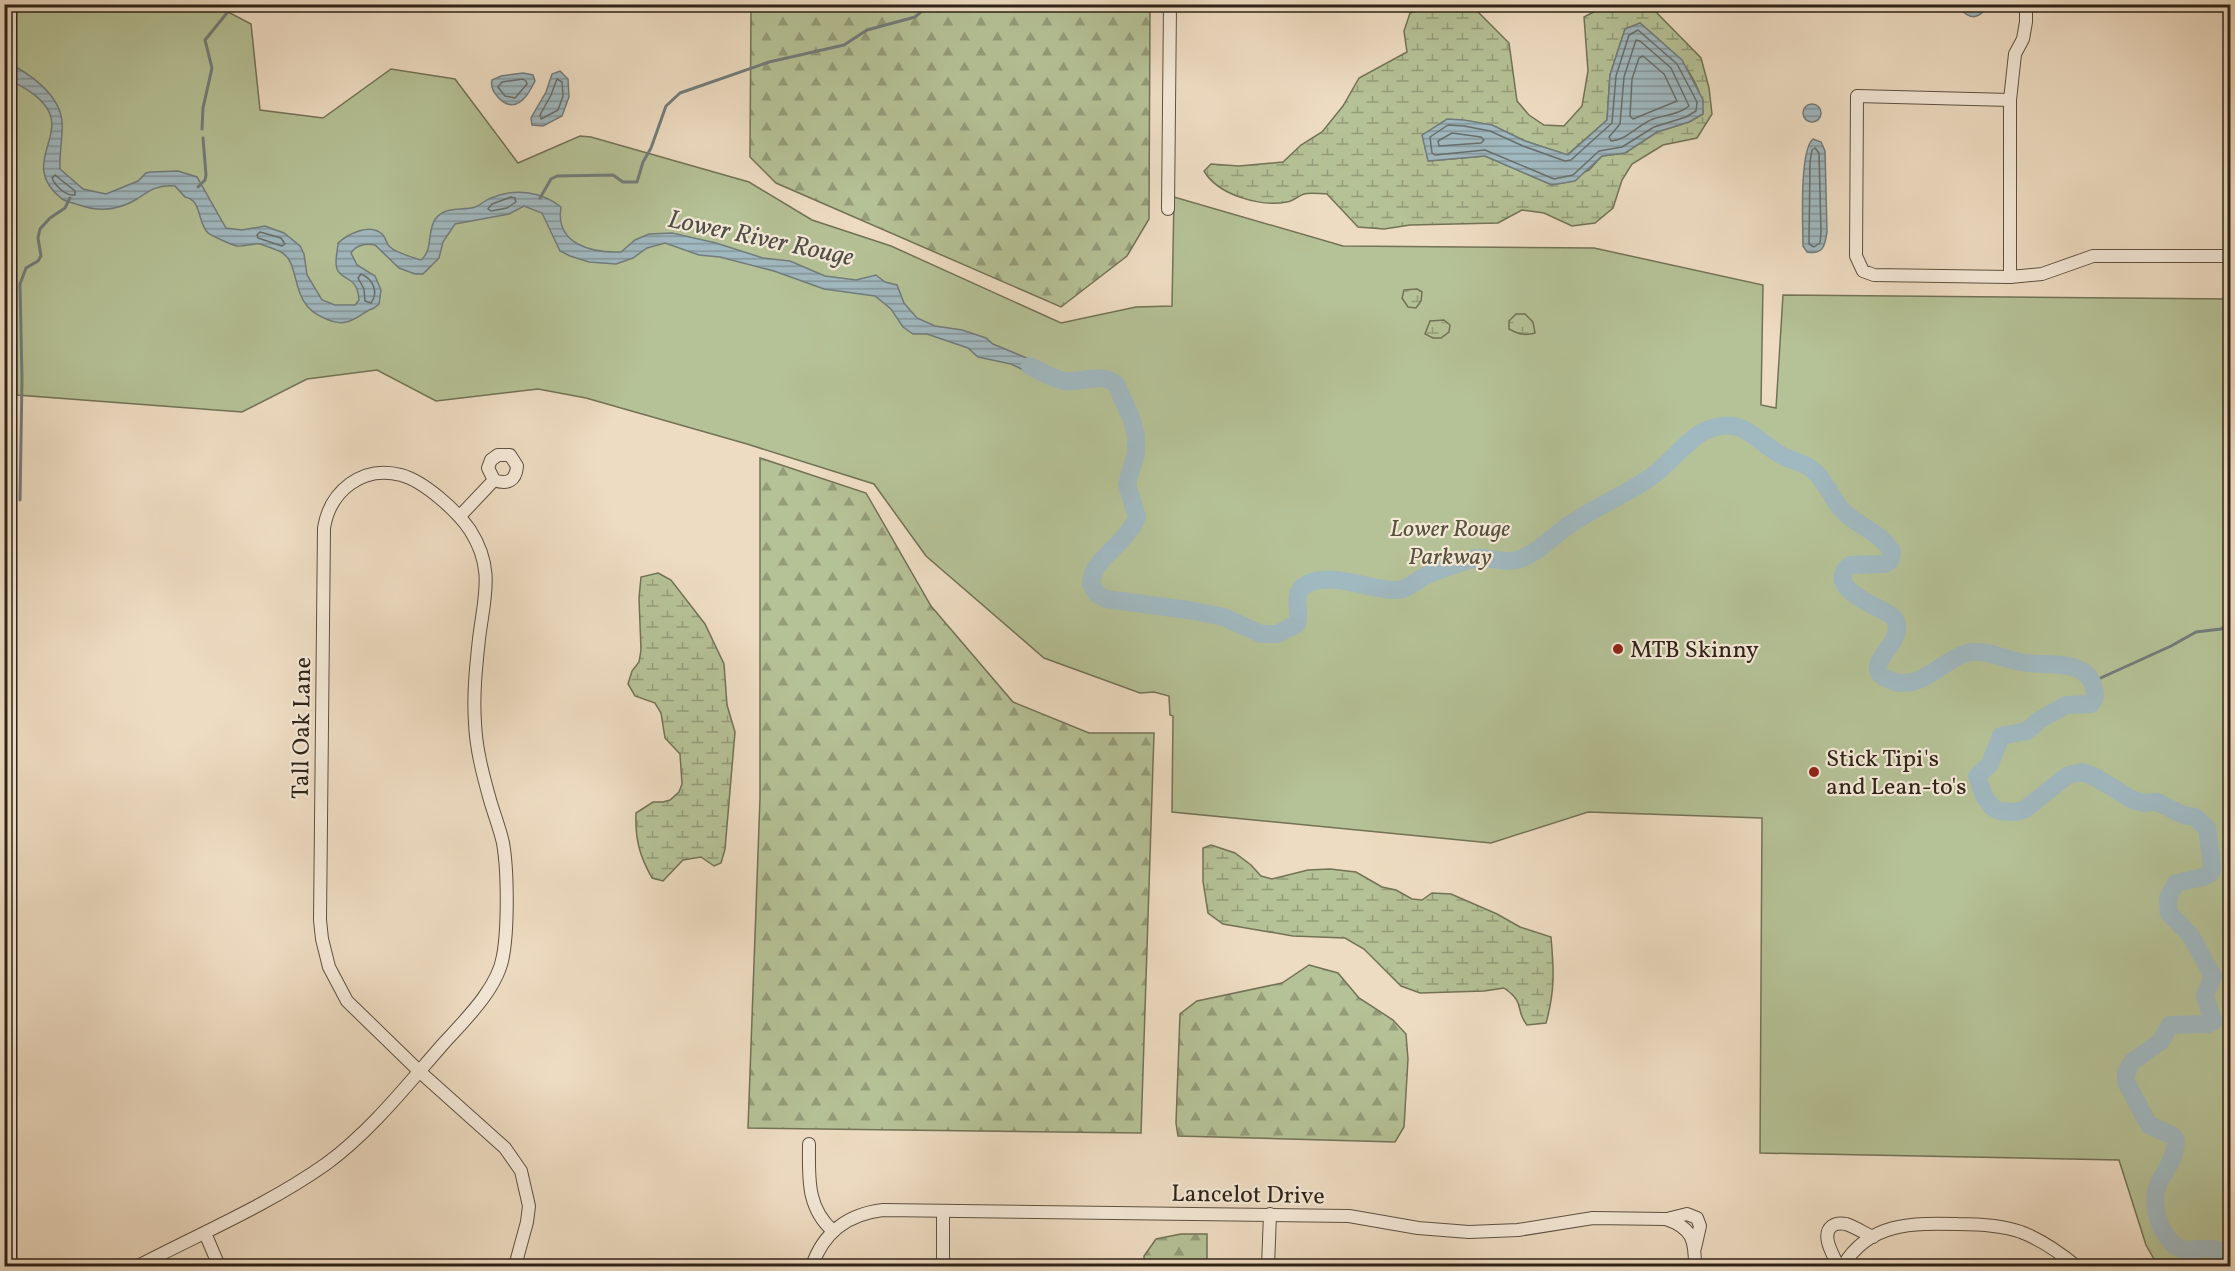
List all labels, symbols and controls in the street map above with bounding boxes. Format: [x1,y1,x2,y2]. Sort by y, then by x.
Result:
water label: Lower River Rouge [664,202,857,276]
park label: Lower Rouge Parkway [1390,513,1510,575]
place label: MTB Skinny [1630,634,1759,668]
marker: MTB Skinny [1611,642,1625,656]
street label: Tall Oak Lane [285,657,321,799]
place label: Stick Tipi's and Lean-to's [1826,743,1967,805]
marker: Stick Tipi's and Lean-to's [1807,765,1821,779]
street label: Lancelot Drive [1171,1178,1325,1214]

